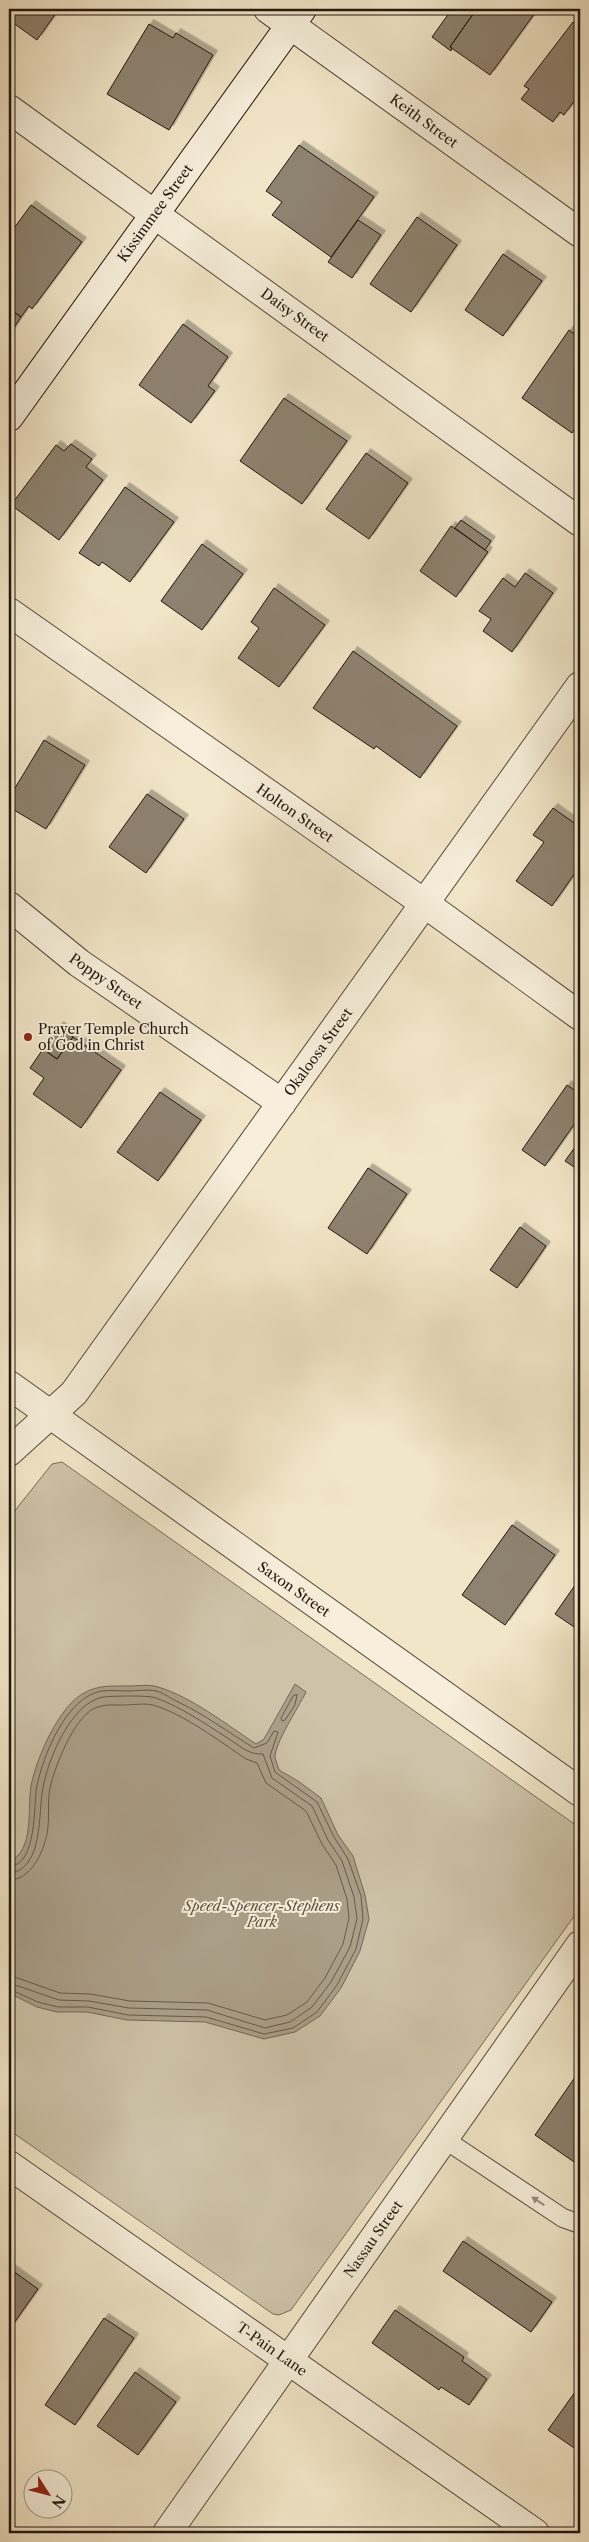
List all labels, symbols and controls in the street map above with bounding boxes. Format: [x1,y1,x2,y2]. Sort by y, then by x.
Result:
street label: Keith Street [386,90,462,152]
street label: Kissimmee Street [113,160,197,266]
street label: Daisy Street [257,284,333,346]
street label: Holton Street [253,780,337,846]
street label: Poppy Street [66,949,146,1013]
street label: Okaloosa Street [280,1004,356,1100]
place label: Prayer Temple Church of God in Christ [38,1020,189,1054]
marker: Prayer Temple Church of God in Christ [22,1031,34,1043]
street label: Saxon Street [254,1557,334,1621]
park label: Speed-Spencer-Stephens Park [183,1897,341,1931]
one-way arrow [531,2196,544,2206]
street label: Nassau Street [340,2197,406,2281]
street label: T-Pain Lane [233,2318,311,2380]
north arrow [22,2470,72,2520]
text: N [48,2491,69,2512]

